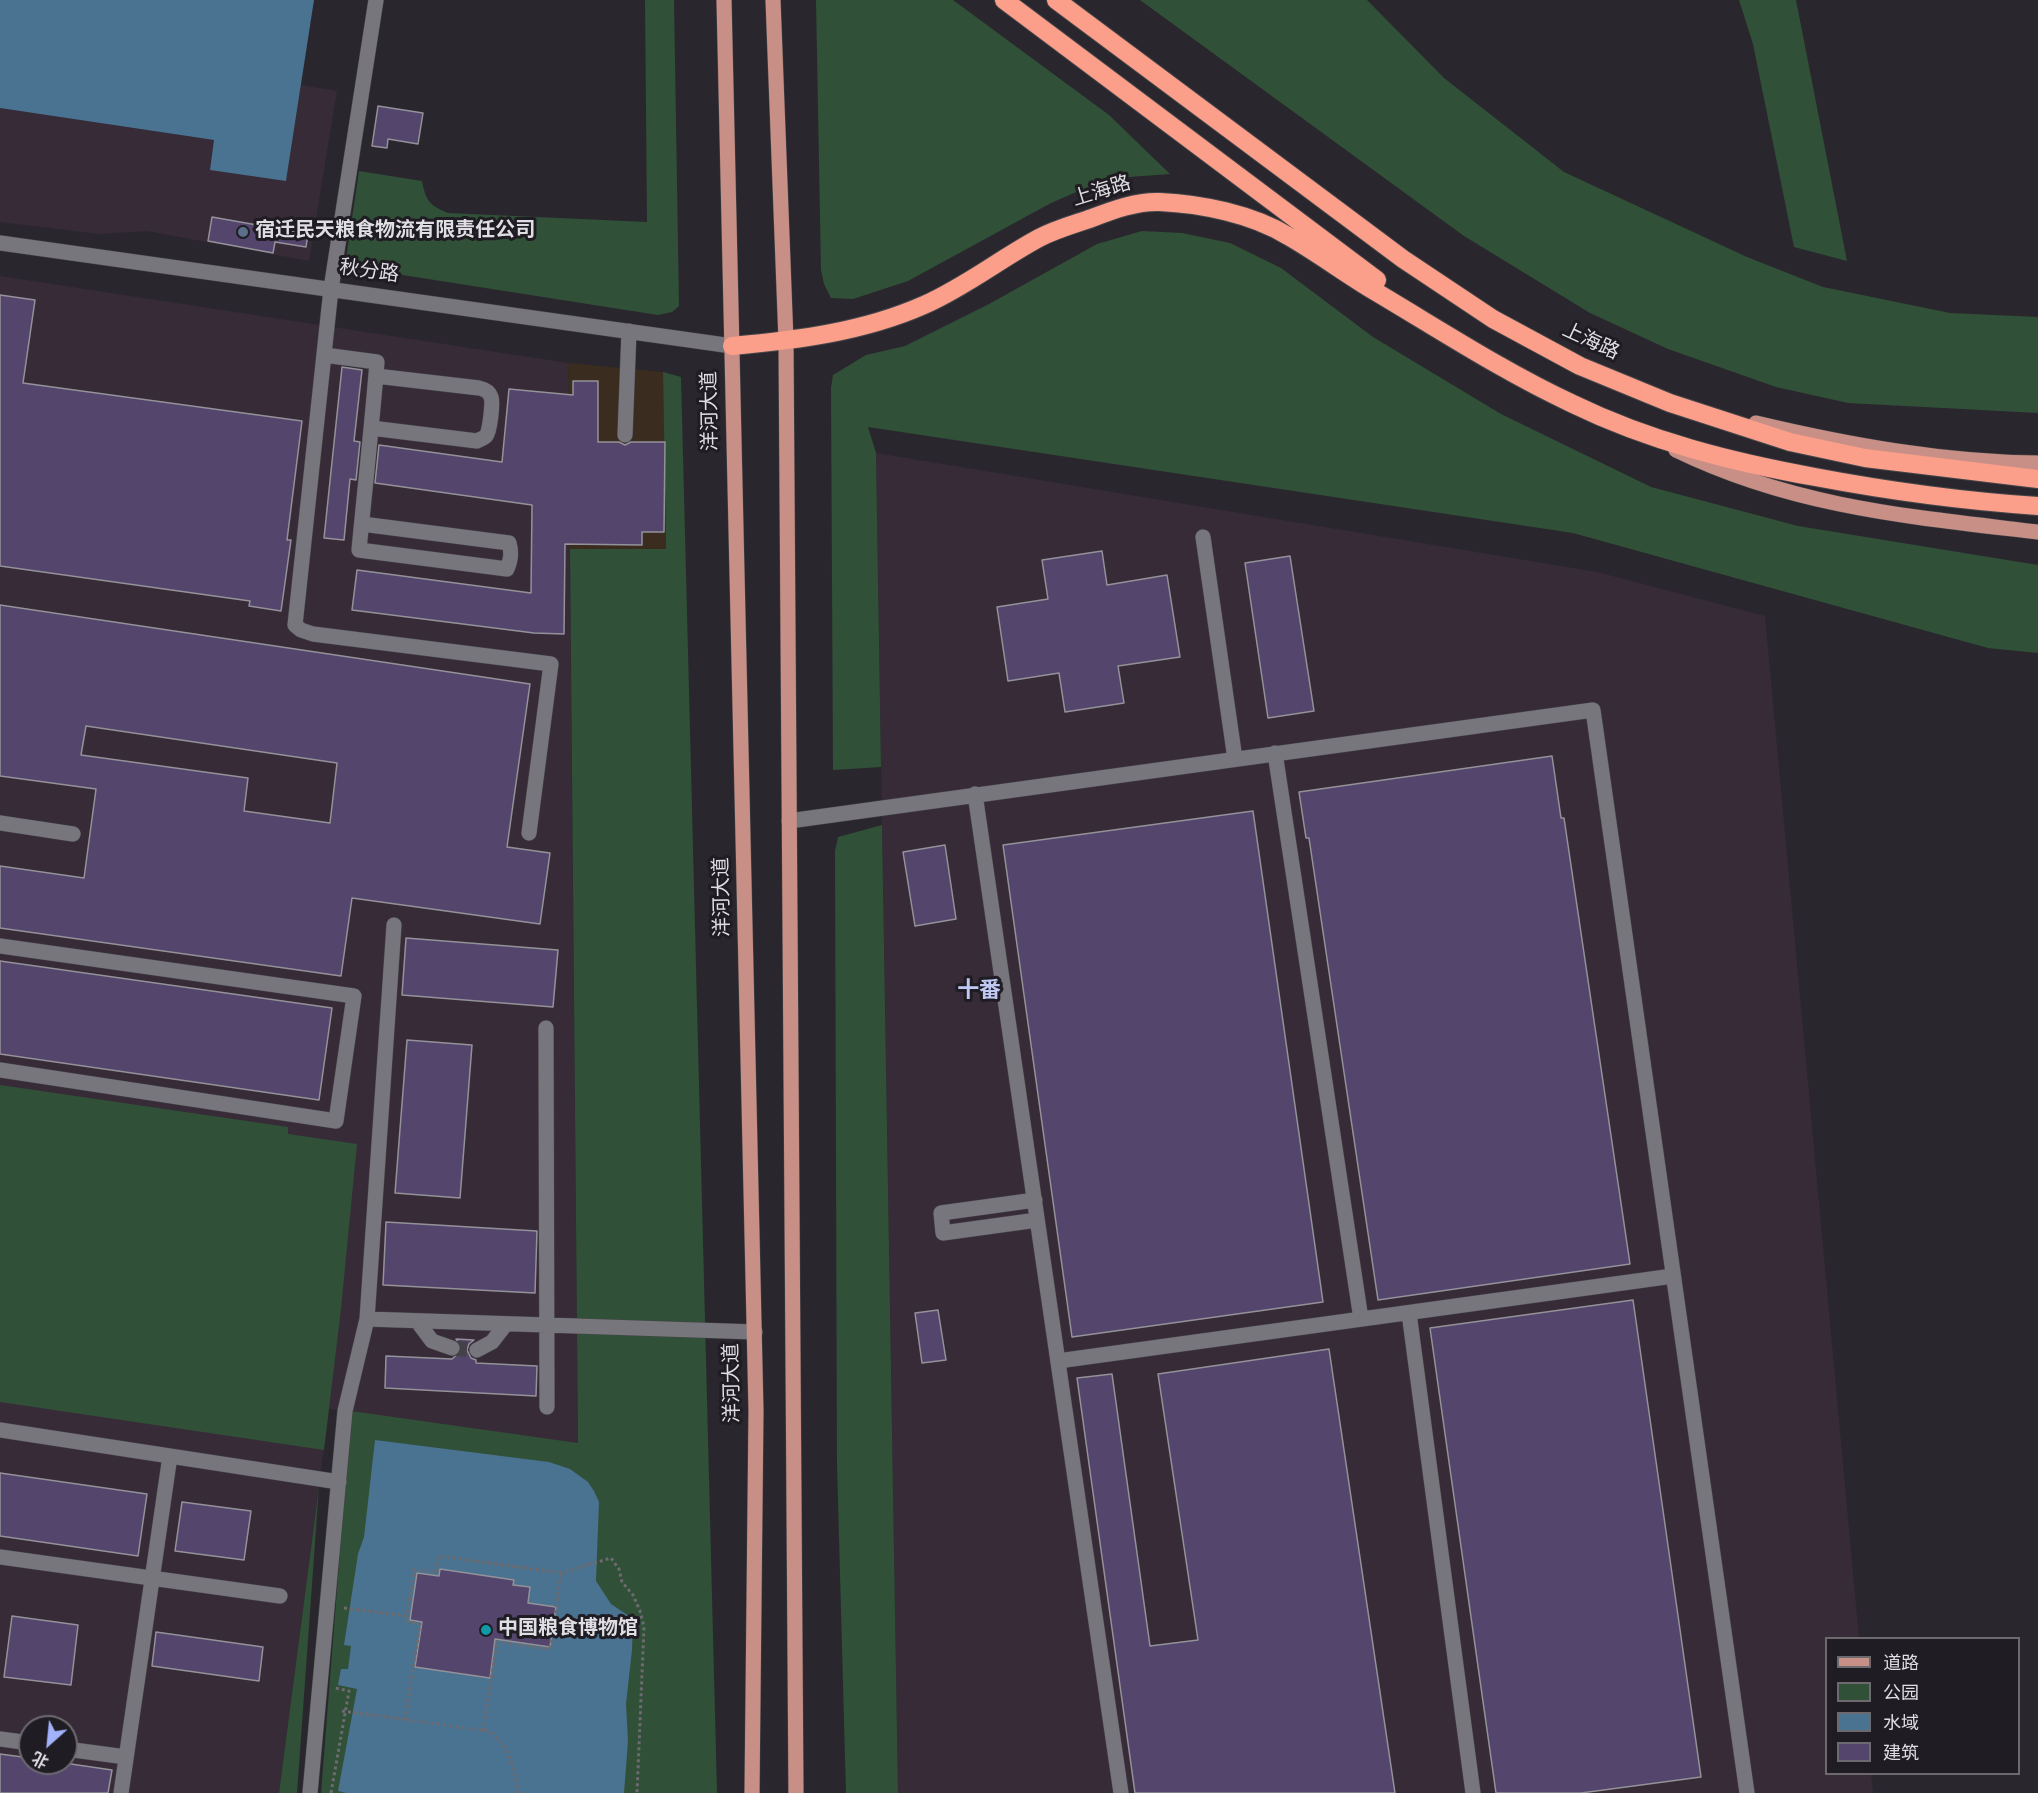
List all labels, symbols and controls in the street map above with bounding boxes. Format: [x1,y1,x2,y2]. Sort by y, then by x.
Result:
street label: 上海路 [1070,173,1134,213]
place label: 宿迁民天粮食物流有限责任公司 [255,220,535,244]
marker: 宿迁民天粮食物流有限责任公司 [236,225,250,239]
street label: 秋分路 [338,257,400,289]
street label: 上海路 [1558,319,1622,367]
street label: 洋河大道 [699,371,725,451]
street label: 洋河大道 [711,857,737,937]
district label: 十番 [957,980,1001,1006]
street label: 洋河大道 [721,1343,747,1423]
place label: 中国粮食博物馆 [498,1618,638,1642]
marker: 中国粮食博物馆 [479,1623,493,1637]
legend [1825,1637,2020,1775]
text: 道路 [1883,1650,1919,1677]
text: 公园 [1883,1680,1919,1707]
text: 水域 [1883,1710,1919,1737]
north arrow [18,1715,78,1775]
text: 建筑 [1883,1740,1919,1767]
text: 北 [28,1745,53,1774]

